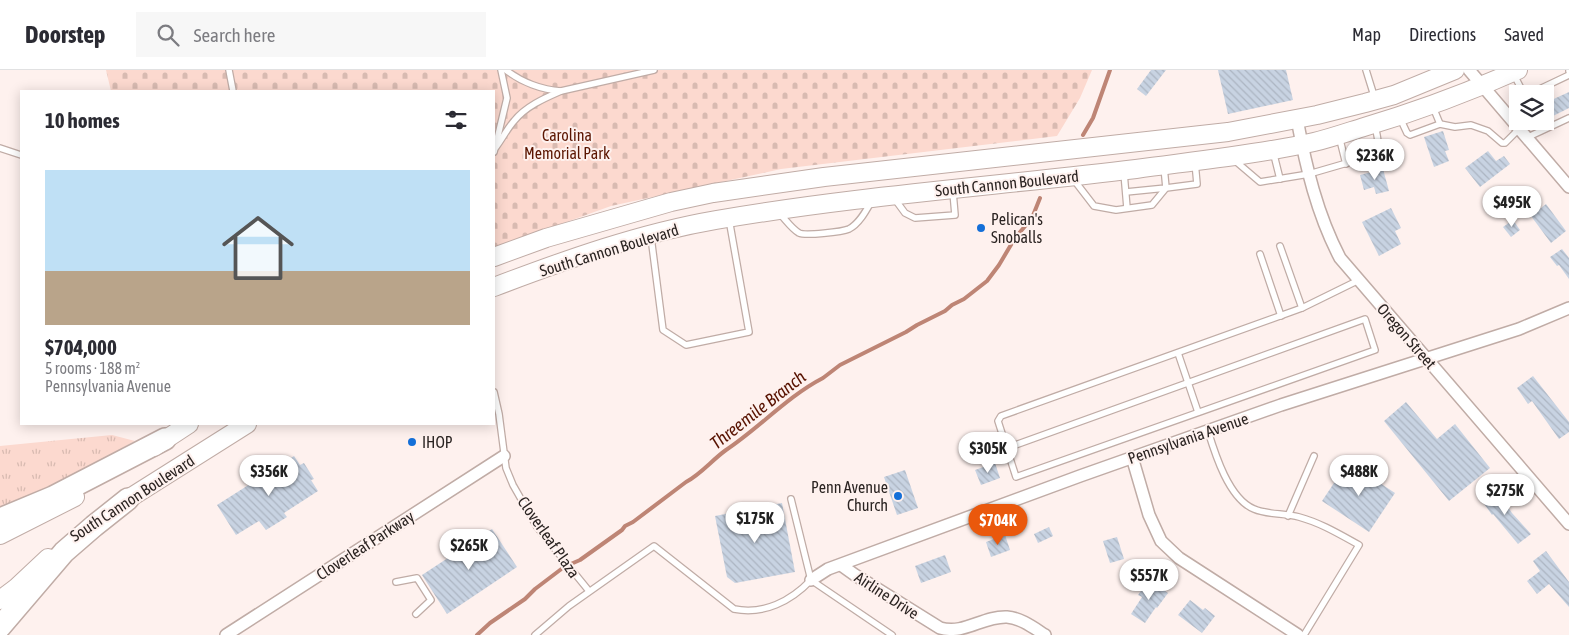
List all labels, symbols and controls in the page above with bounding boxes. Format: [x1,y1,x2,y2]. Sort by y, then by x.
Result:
search box [136,12,486,57]
text: Doorstep [25,21,106,48]
icon: search [154,21,182,49]
text: Search here [194,24,275,46]
text: Map [1352,24,1381,45]
text: Directions [1409,24,1476,45]
text: Saved [1504,24,1544,45]
map controls [1509,85,1554,130]
button: layers [1509,85,1554,130]
icon: filters [442,106,470,134]
text: 10 homes [45,108,120,132]
park label: Carolina Memorial Park [524,126,610,162]
pin: $236K [1340,138,1410,181]
text: $236K [1356,146,1394,164]
street label: South Cannon Boulevard [934,167,1080,199]
pin: $495K [1477,186,1547,228]
text: $495K [1493,193,1531,211]
icon: home [213,203,303,293]
place label: Pelican's Snoballs [991,210,1043,246]
street label: South Cannon Boulevard [537,220,681,280]
marker: Pelican's Snoballs [975,222,987,234]
street label: Oregon Street [1373,300,1440,373]
text: $704,000 [45,335,117,359]
text: 5 rooms · 188 m² [45,359,140,377]
water label: Threemile Branch [706,366,810,453]
text: Pennsylvania Avenue [45,377,171,395]
street label: Pennsylvania Avenue [1125,409,1251,468]
pin: $305K [953,432,1023,474]
place label: IHOP [422,433,453,451]
marker: IHOP [406,436,418,448]
text: $305K [969,439,1007,457]
street label: South Cannon Boulevard [67,451,197,545]
pin: $356K [234,454,304,497]
pin: $488K [1324,454,1394,497]
text: $356K [250,462,288,480]
text: $488K [1340,462,1378,480]
pin: $275K [1470,474,1540,516]
place label: Penn Avenue Church [811,478,888,514]
text: $275K [1486,481,1524,499]
marker: Penn Avenue Church [892,490,904,502]
street label: Cloverleaf Plaza [514,493,584,581]
pin: $175K [720,502,790,544]
pin: $704K [963,504,1033,546]
street label: Cloverleaf Parkway [313,507,418,584]
text: $175K [736,509,774,527]
text: $704K [979,511,1017,529]
pin: $265K [434,528,504,571]
text: $265K [450,536,488,554]
pin: $557K [1114,558,1184,601]
text: $557K [1130,566,1168,584]
street label: Airline Drive [852,568,922,622]

